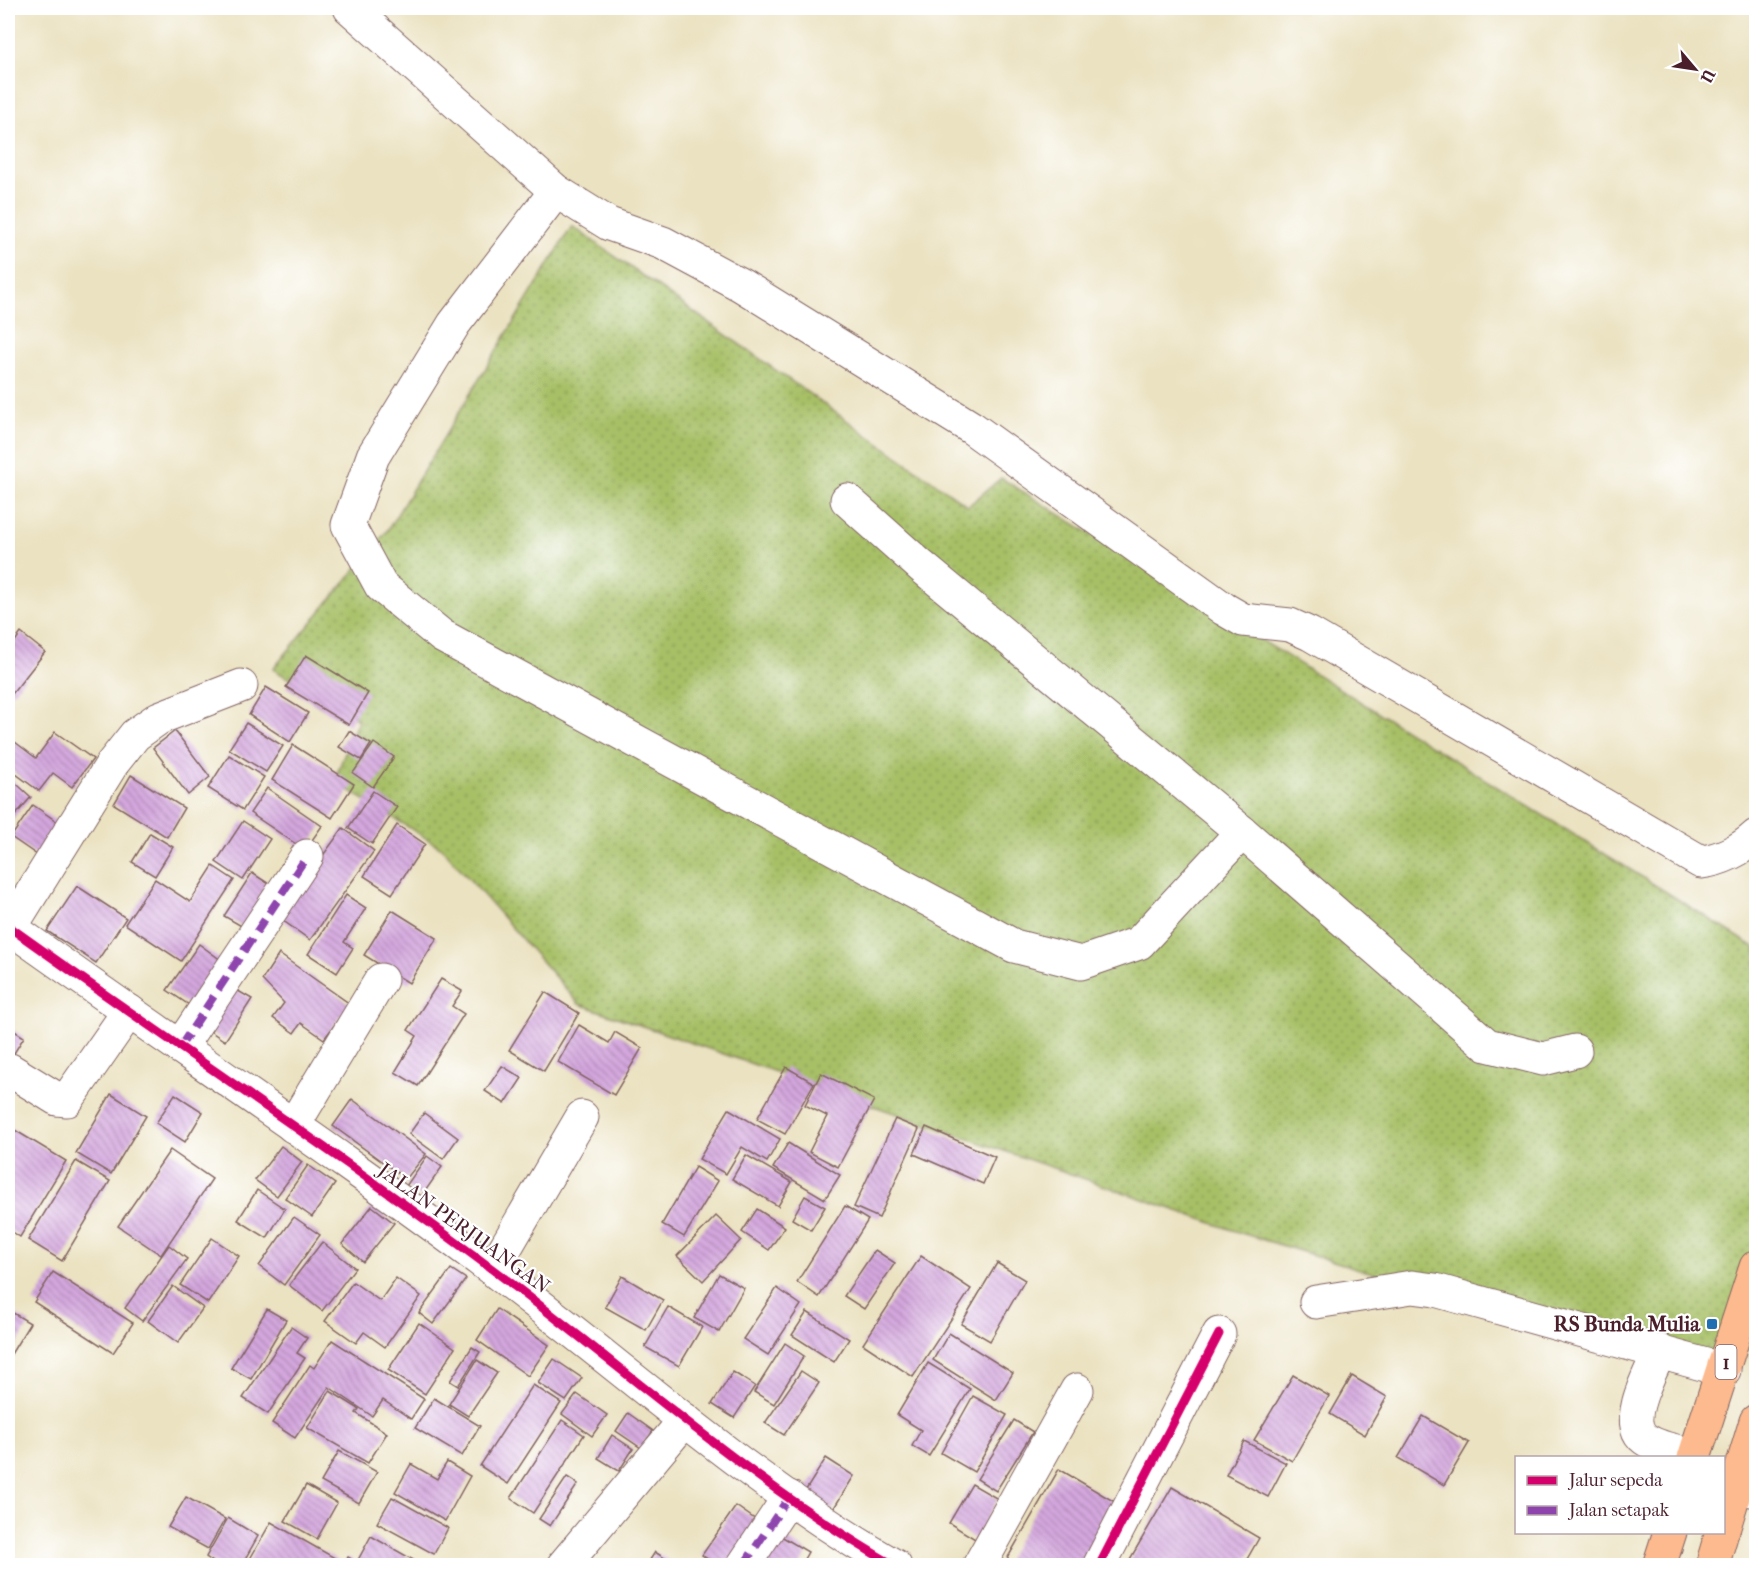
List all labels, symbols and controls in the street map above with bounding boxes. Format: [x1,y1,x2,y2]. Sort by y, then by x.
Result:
north arrow [1665,39,1725,99]
text: U [1696,65,1719,87]
street label: JALAN PERJUANGAN [372,1156,555,1298]
place label: RS Bunda Mulia [1554,1312,1701,1336]
marker: RS Bunda Mulia [1705,1317,1719,1331]
road number: 1 [1716,1345,1736,1379]
legend [1515,1456,1725,1534]
text: Jalur sepeda [1567,1470,1663,1491]
text: Jalan setapak [1567,1500,1670,1521]

